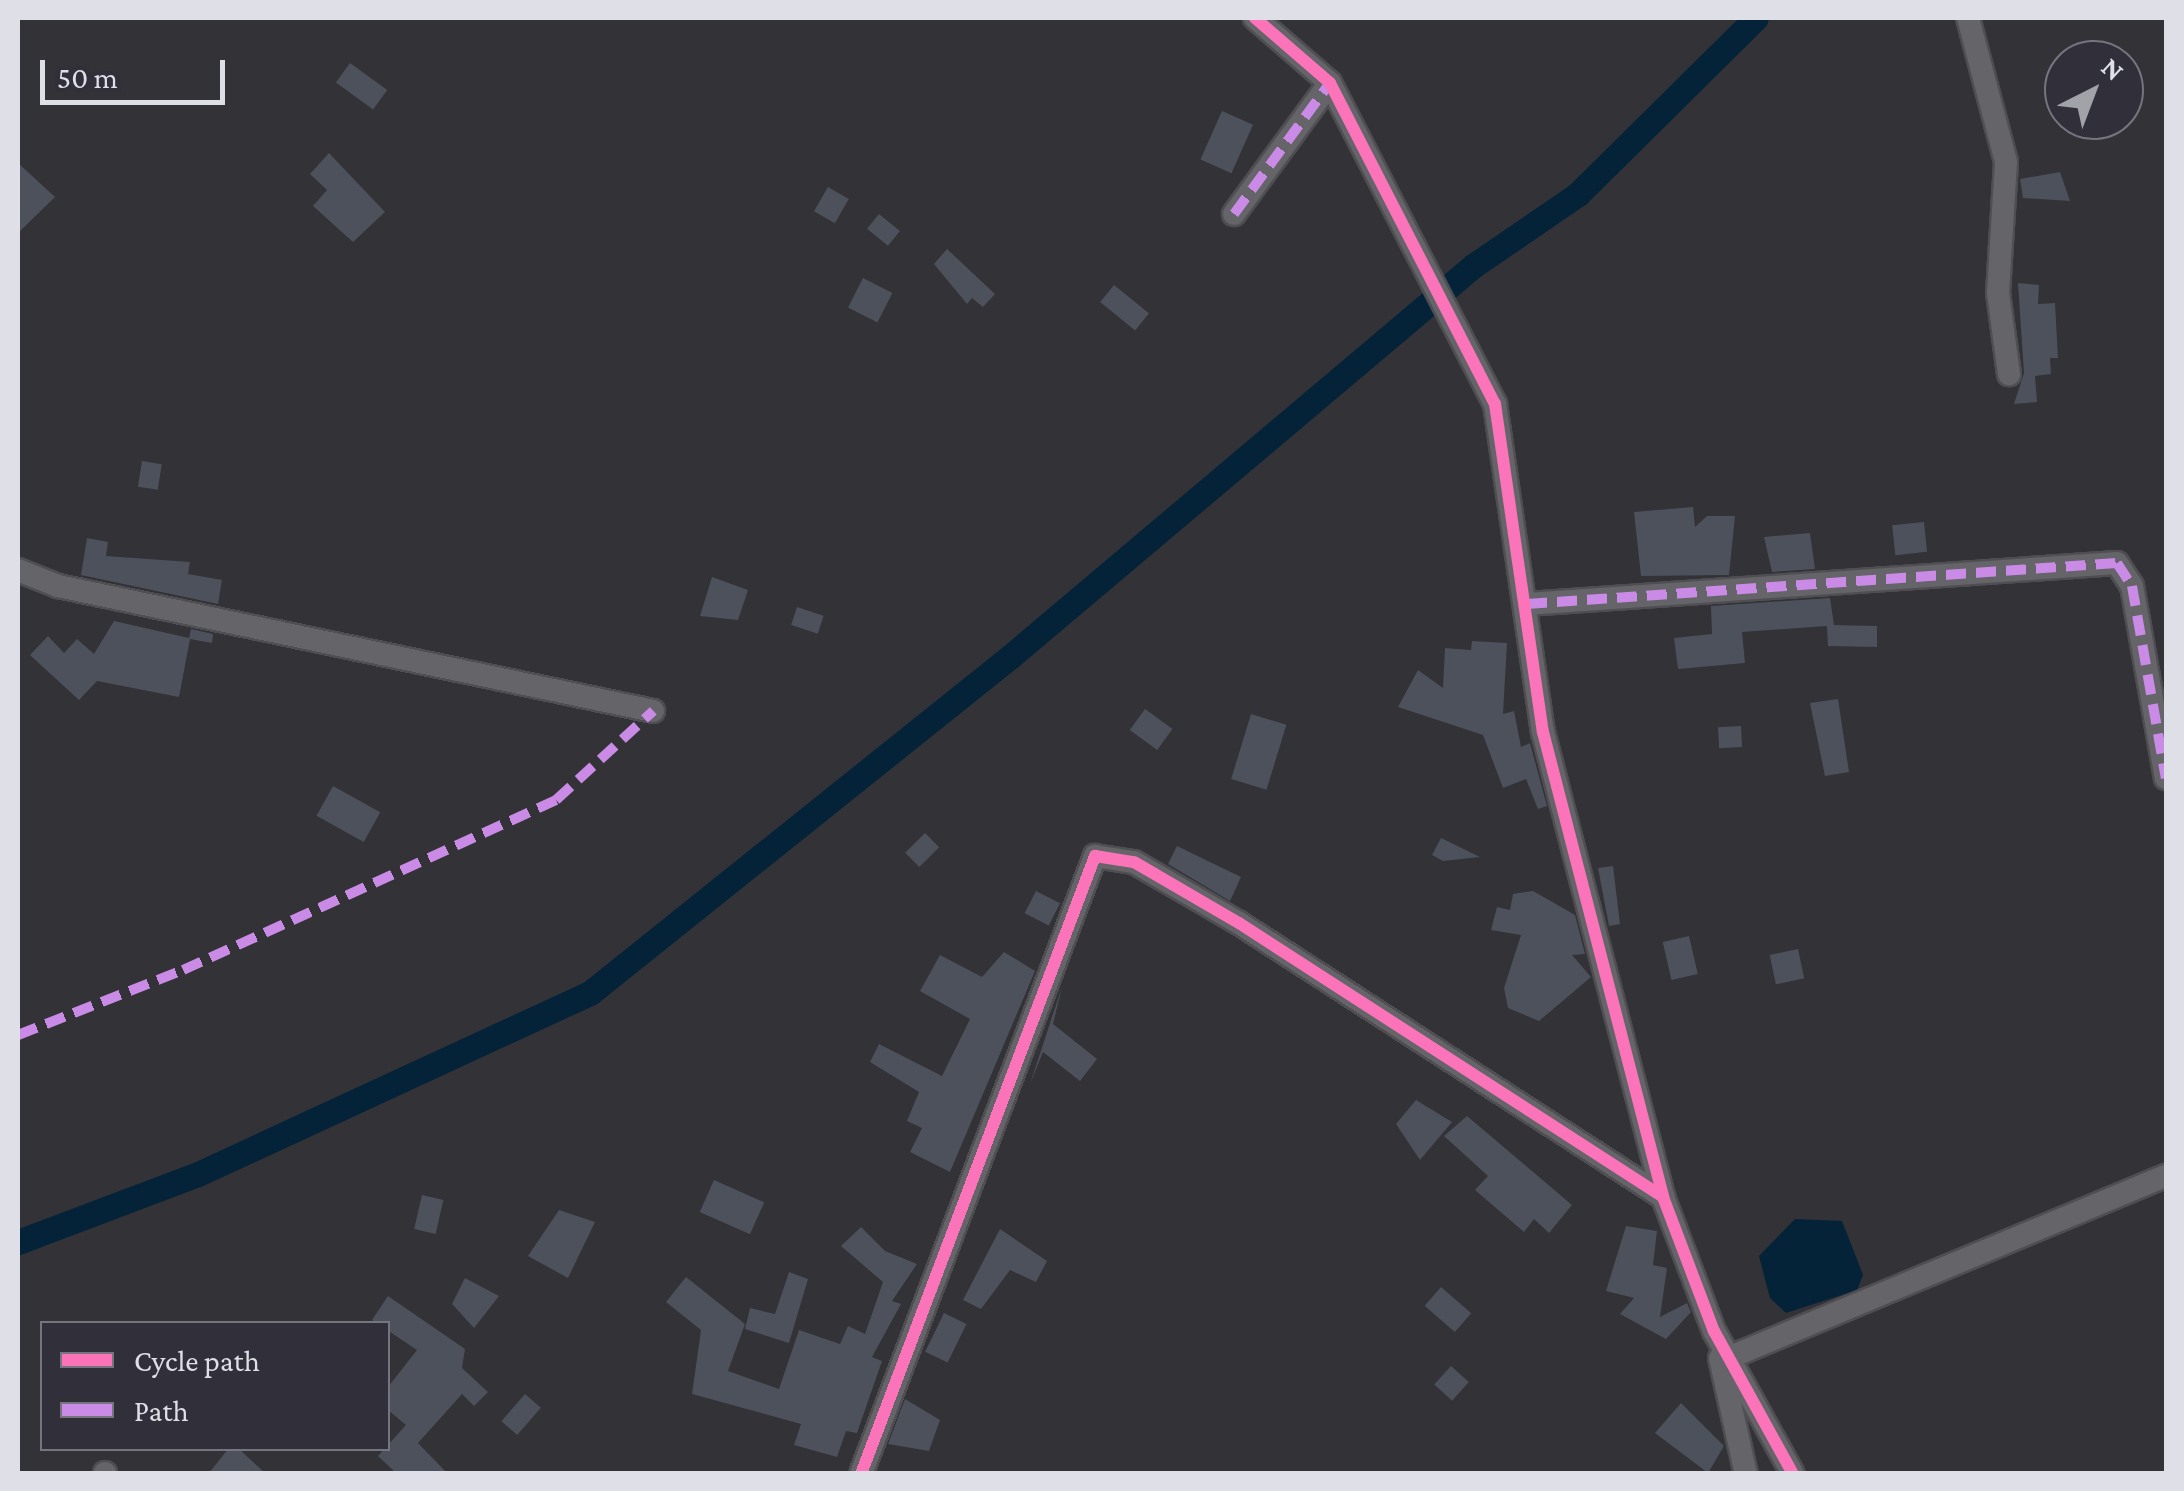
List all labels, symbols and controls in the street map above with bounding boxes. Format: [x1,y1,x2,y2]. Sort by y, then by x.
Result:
scale bar [45,40,230,102]
north arrow [2044,40,2144,140]
text: N [2096,51,2131,87]
text: 50 m [57,61,118,94]
legend [40,1321,390,1451]
text: Cycle path [134,1344,260,1377]
text: Path [134,1394,189,1427]

